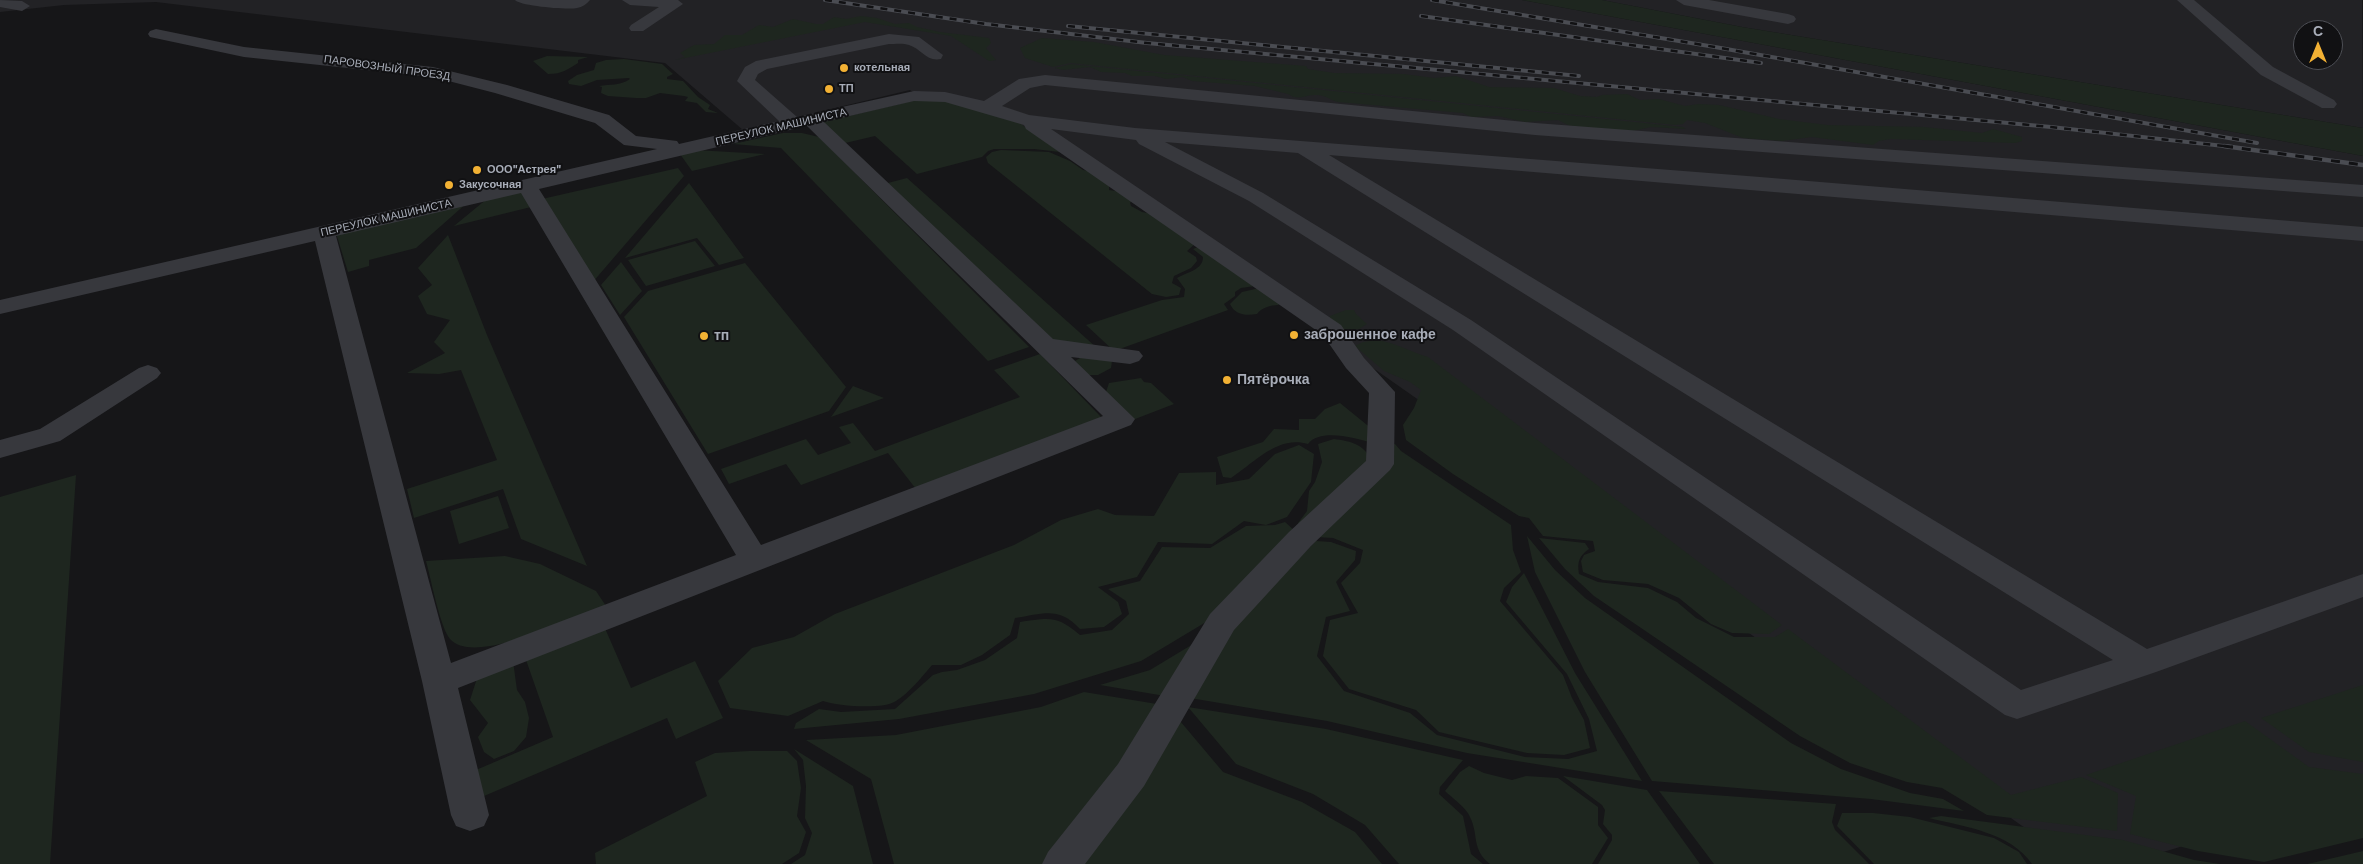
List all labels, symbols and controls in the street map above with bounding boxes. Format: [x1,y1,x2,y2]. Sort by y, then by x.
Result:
north arrow [2293,20,2343,70]
text: С [2313,23,2323,39]
street label: ПАРОВОЗНЫЙ ПРОЕЗД [323,53,451,83]
place label: котельная [854,61,910,75]
marker: котельная [838,62,850,74]
place label: ТП [839,82,854,96]
marker: ТП [823,83,835,95]
street label: ПЕРЕУЛОК МАШИНИСТА [714,105,848,149]
place label: ООО"Астрея" [487,163,561,177]
marker: ООО"Астрея" [471,164,483,176]
place label: Закусочная [459,178,521,192]
marker: Закусочная [443,179,455,191]
street label: ПЕРЕУЛОК МАШИНИСТА [319,196,453,240]
place label: заброшенное кафе [1304,327,1436,343]
place label: тп [714,328,729,344]
marker: заброшенное кафе [1288,329,1300,341]
marker: тп [698,330,710,342]
place label: Пятёрочка [1237,372,1310,388]
marker: Пятёрочка [1221,374,1233,386]

